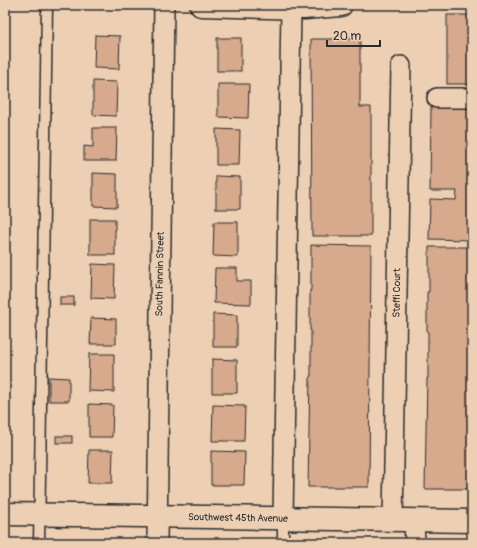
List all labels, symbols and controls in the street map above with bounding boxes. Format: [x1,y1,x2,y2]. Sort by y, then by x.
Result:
scale bar [327,22,380,48]
text: 20 m [333,29,362,44]
street label: South Fannin Street [153,231,167,317]
street label: Steffi Court [391,267,403,318]
street label: Southwest 45th Avenue [188,511,288,525]

